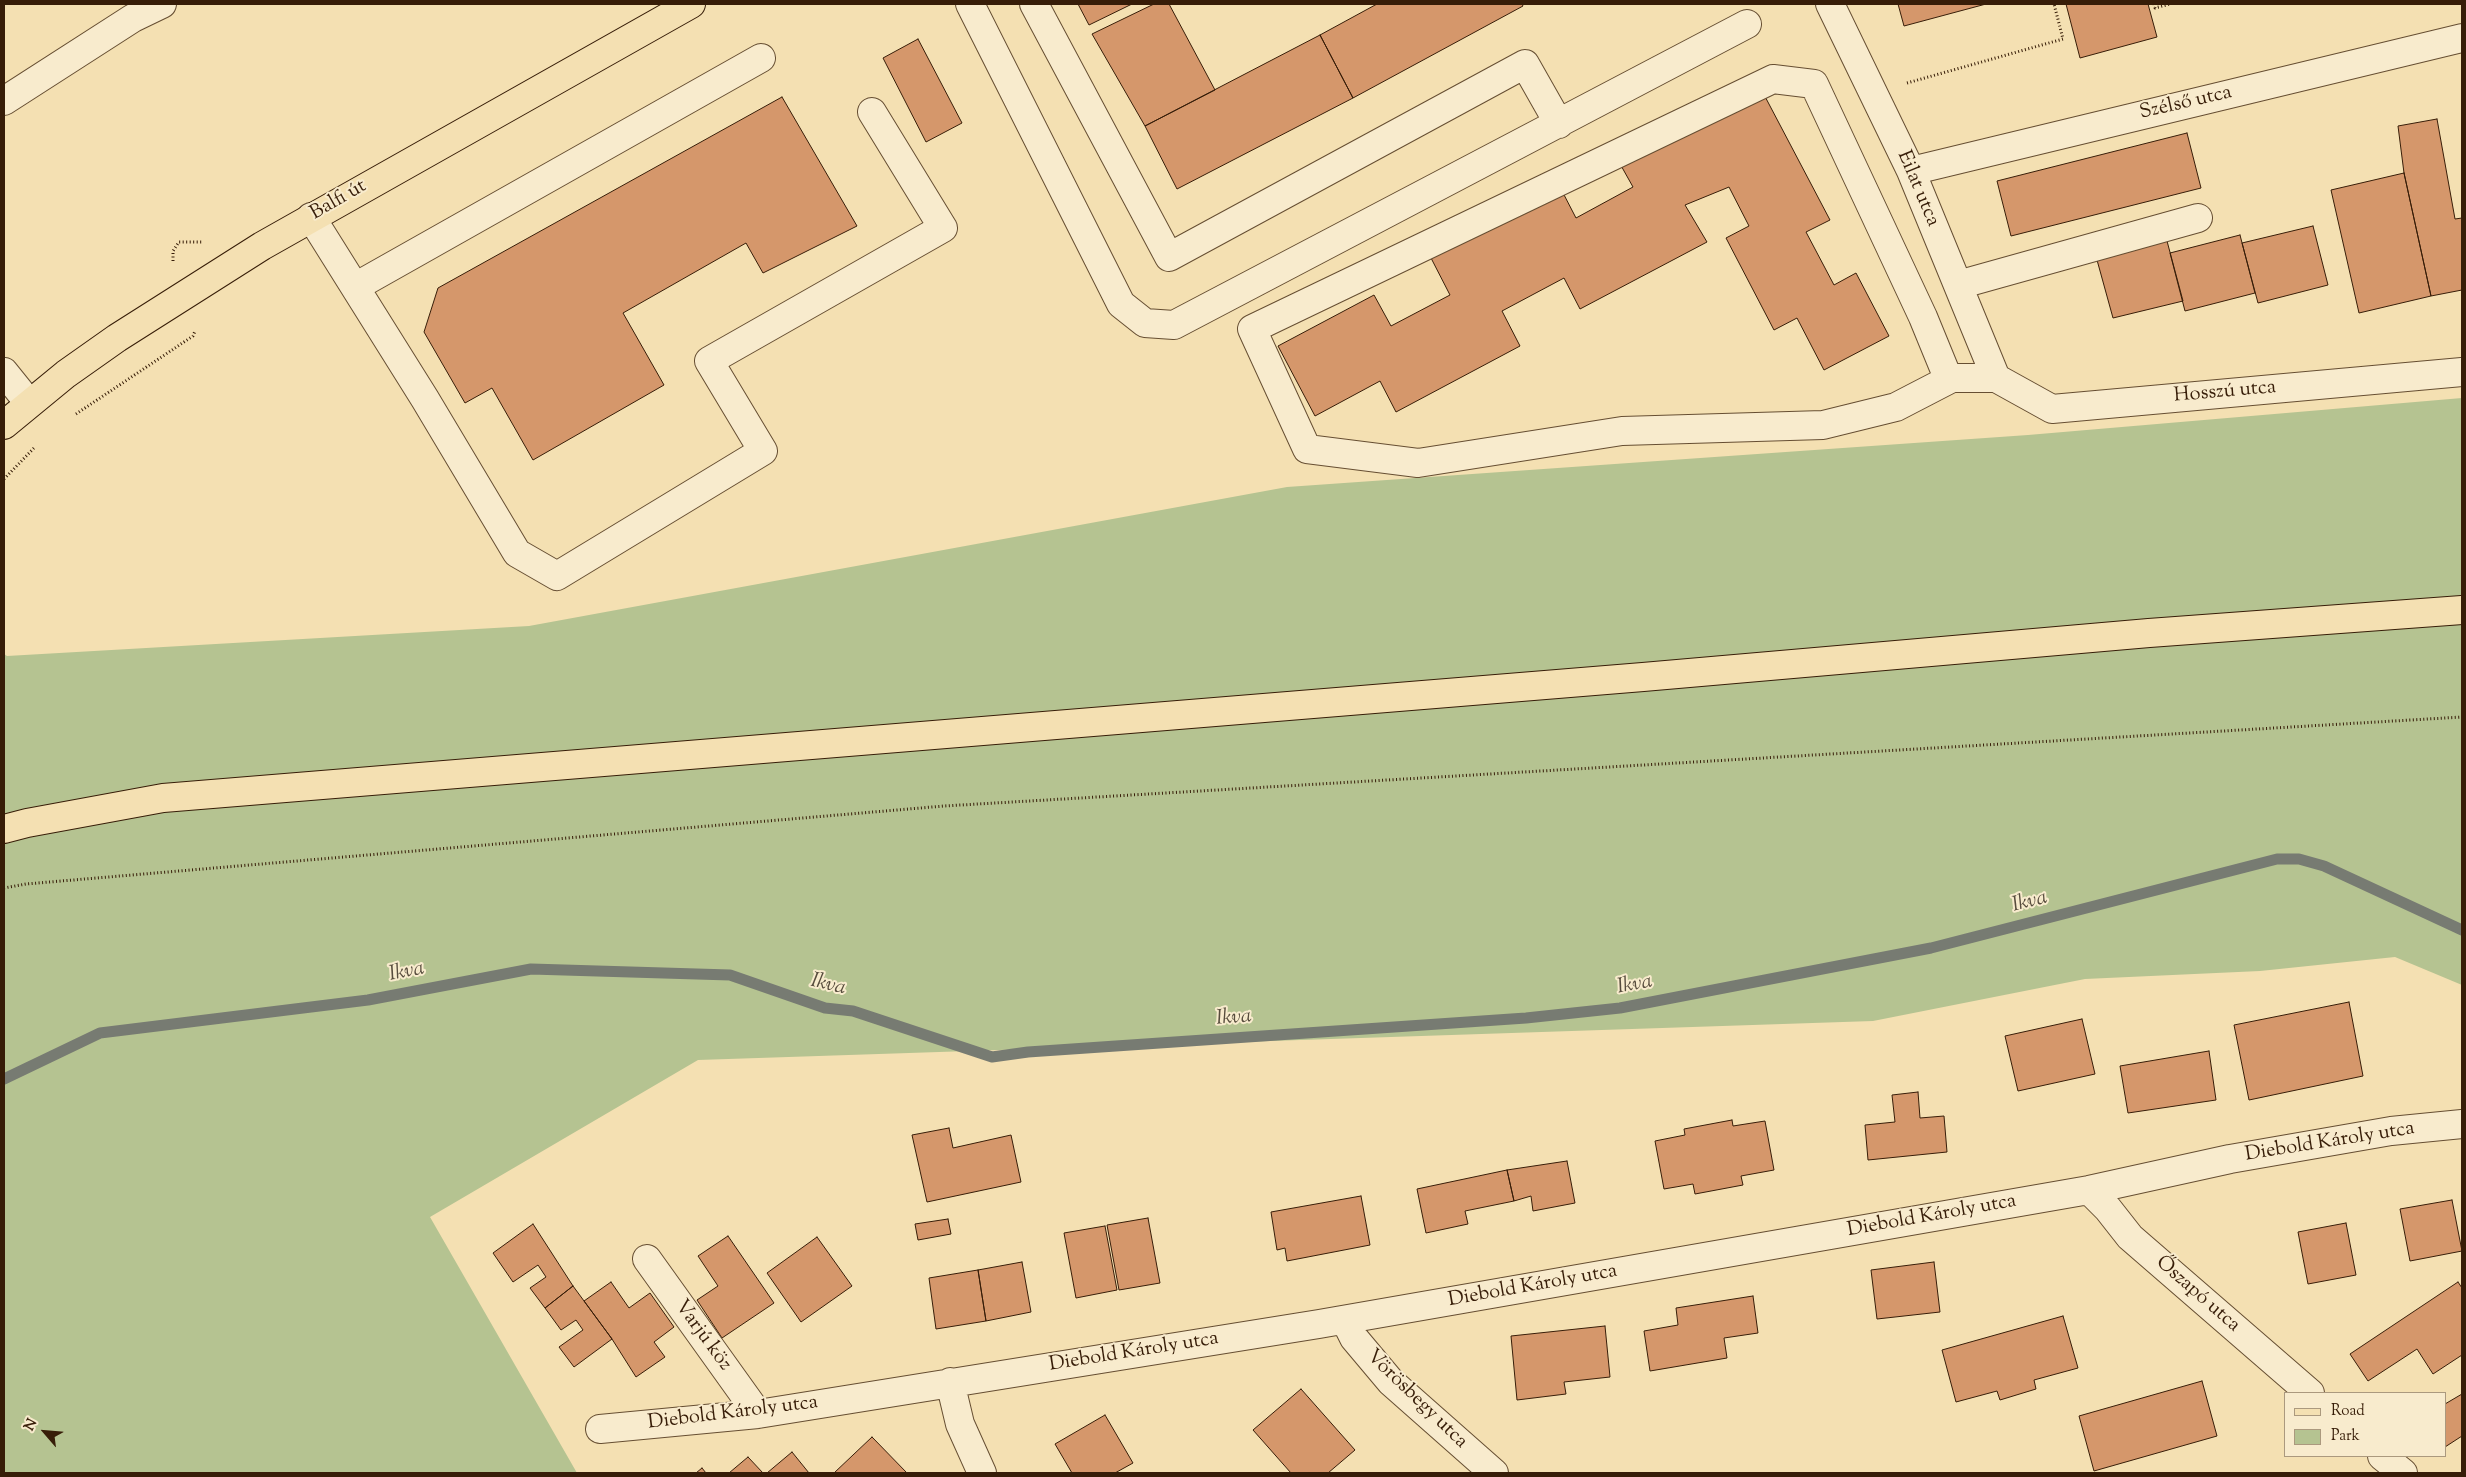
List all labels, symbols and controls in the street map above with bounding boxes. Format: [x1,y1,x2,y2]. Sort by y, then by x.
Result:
street label: Szélső utca [2138,82,2234,126]
street label: Eilat utca [1890,147,1944,231]
street label: Balfi út [307,175,371,227]
street label: Hosszú utca [2173,377,2277,409]
water label: Ikva [2010,886,2050,920]
water label: Ikva [387,957,427,989]
water label: Ikva [808,969,848,1003]
water label: Ikva [1615,971,1655,1001]
water label: Ikva [1215,1005,1253,1033]
street label: Diebold Károly utca [2244,1118,2416,1168]
street label: Diebold Károly utca [1846,1190,2018,1244]
street label: Őszapó utca [2150,1252,2244,1338]
street label: Diebold Károly utca [1447,1260,1619,1314]
street label: Varjú köz [668,1296,736,1376]
street label: Diebold Károly utca [1048,1328,1220,1378]
street label: Vörösbegy utca [1360,1345,1472,1455]
street label: Diebold Károly utca [647,1392,819,1436]
legend [2284,1392,2446,1457]
text: Road [2331,1401,2365,1422]
north arrow [20,1407,70,1457]
text: N [20,1416,43,1435]
text: Park [2331,1426,2360,1447]

